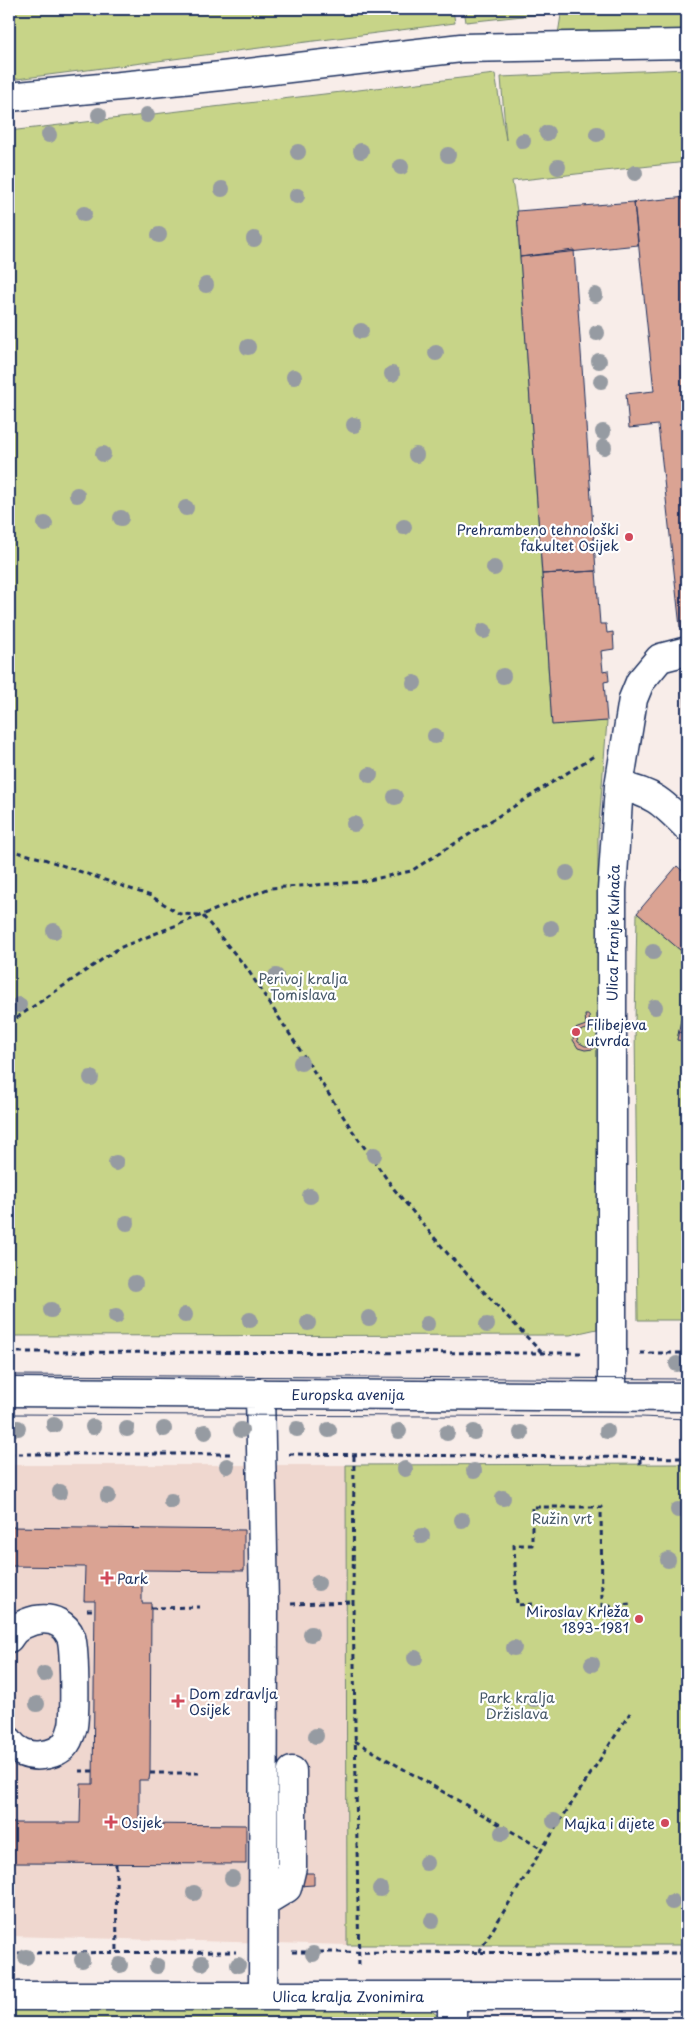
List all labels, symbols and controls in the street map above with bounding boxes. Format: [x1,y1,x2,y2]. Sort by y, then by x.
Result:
place label: Prehrambeno tehnološki fakultet Osijek [457,519,619,556]
marker: Prehrambeno tehnološki fakultet Osijek [623,531,635,543]
street label: Ulica Franje Kuhača [601,864,625,1001]
park label: Perivoj kralja Tomislava [258,968,348,1005]
place label: Filibejeva utvrda [586,1014,647,1051]
marker: Filibejeva utvrda [570,1026,582,1038]
street label: Europska avenija [291,1384,405,1405]
park label: Ružin vrt [532,1508,593,1529]
place label: Park [117,1568,149,1589]
marker: Park [101,1572,113,1584]
place label: Miroslav Krleža 1893-1981 [526,1601,629,1638]
marker: Miroslav Krleža 1893-1981 [633,1613,645,1625]
place label: Dom zdravlja Osijek [189,1683,278,1720]
park label: Park kralja Držislava [479,1687,555,1724]
marker: Dom zdravlja Osijek [171,1694,185,1708]
place label: Osijek [121,1812,163,1833]
place label: Majka i dijete [564,1813,655,1834]
marker: Osijek [105,1816,117,1828]
marker: Majka i dijete [659,1817,671,1829]
street label: Ulica kralja Zvonimira [272,1986,424,2007]

